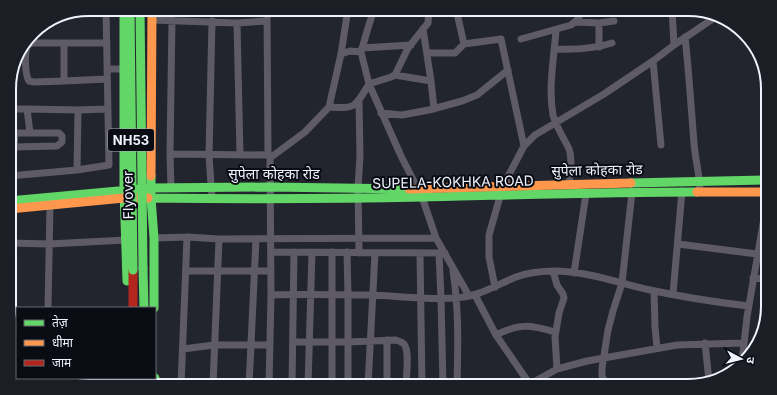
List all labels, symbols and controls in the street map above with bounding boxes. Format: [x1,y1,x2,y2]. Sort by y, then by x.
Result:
road number: NH53 [108,129,154,151]
street label: सुपेला कोहका रोड [551,160,643,181]
street label: सुपेला कोहका रोड [228,165,320,184]
street label: Flyover [119,171,136,219]
street label: SUPELA-KOKHKA ROAD [372,172,534,191]
legend [16,307,156,379]
text: तेज़ [52,315,69,330]
text: धीमा [52,335,74,350]
north arrow [721,339,761,379]
text: जाम [52,355,72,370]
text: उ [744,356,758,365]

